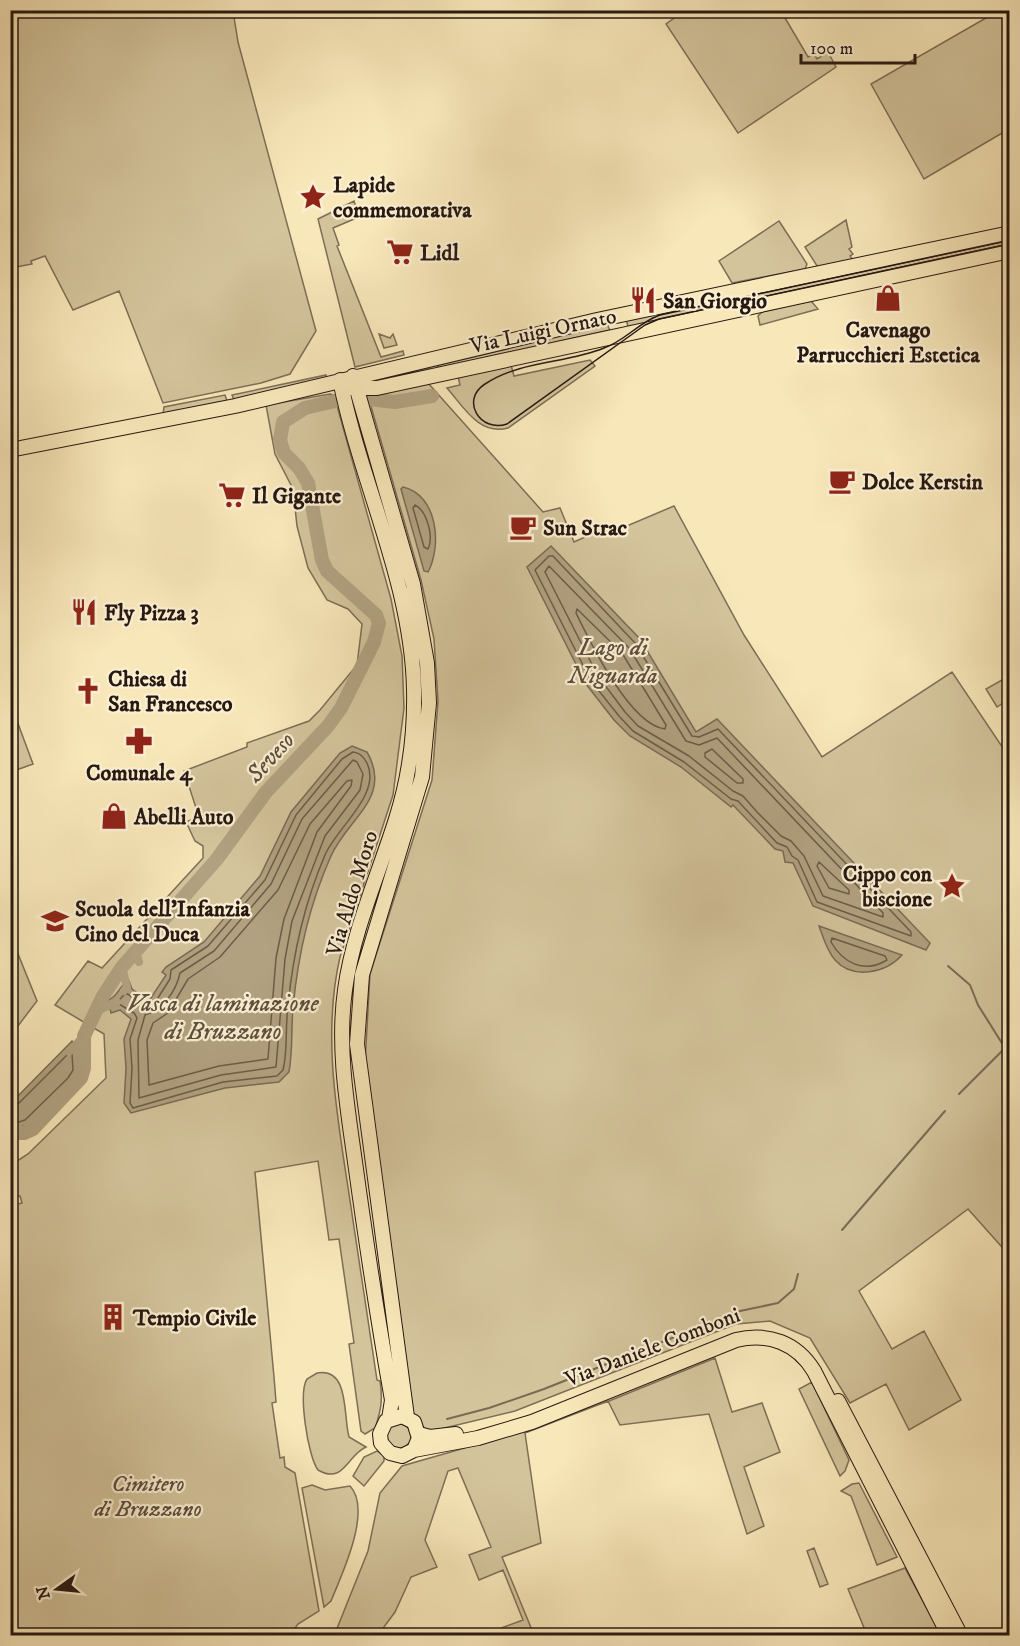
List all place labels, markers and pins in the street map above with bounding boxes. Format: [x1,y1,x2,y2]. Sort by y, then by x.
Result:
place label: Lapide commemorativa [333,172,472,224]
place icon: Lapide commemorativa [298,182,328,212]
supermarket icon: Lidl [385,237,415,267]
place label: Lidl [420,240,460,267]
shop icon: Cavenago Parrucchieri Estetica [873,283,903,313]
restaurant icon: San Giorgio [628,285,658,315]
place label: San Giorgio [663,288,767,315]
place label: Cavenago Parrucchieri Estetica [796,317,980,369]
cafe icon: Dolce Kerstin [827,466,857,496]
place label: Dolce Kerstin [862,469,983,496]
supermarket icon: Il Gigante [217,480,247,510]
place label: Il Gigante [252,483,341,510]
cafe icon: Sun Strac [508,512,538,542]
place label: Sun Strac [543,515,627,542]
restaurant icon: Fly Pizza 3 [69,597,99,627]
place label: Fly Pizza 3 [104,600,199,627]
place label: Chiesa di San Francesco [108,666,233,718]
church icon: Chiesa di San Francesco [73,676,103,706]
pharmacy icon: Comunale 4 [124,726,154,756]
place label: Comunale 4 [86,760,193,787]
shop icon: Abelli Auto [99,801,129,831]
place label: Abelli Auto [133,804,234,831]
place label: Cippo con biscione [843,861,933,913]
place icon: Cippo con biscione [937,871,967,901]
place label: Scuola dell'Infanzia Cino del Duca [75,896,250,948]
school or university icon: Scuola dell'Infanzia Cino del Duca [40,906,70,936]
building icon: Tempio Civile [98,1302,128,1332]
place label: Tempio Civile [132,1305,256,1332]

